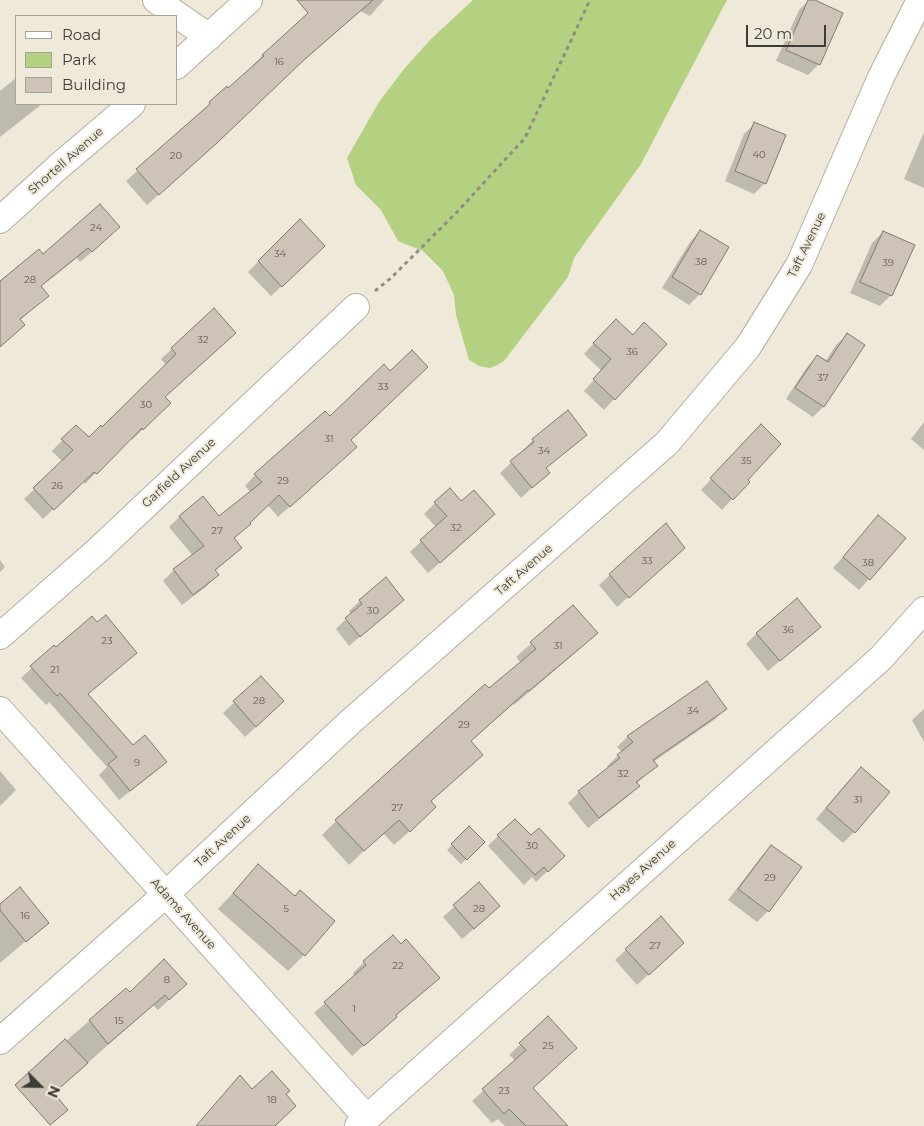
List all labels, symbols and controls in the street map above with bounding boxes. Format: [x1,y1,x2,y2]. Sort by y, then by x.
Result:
legend [15,15,178,105]
scale bar [749,15,829,47]
text: 20 m [754,24,792,43]
text: Road [62,25,101,44]
text: Park [62,50,96,69]
house number: 16 [274,56,284,68]
text: Building [62,75,126,94]
street label: Shortell Avenue [26,124,106,198]
house number: 40 [752,149,766,161]
house number: 20 [170,150,182,162]
street label: Taft Avenue [785,210,829,280]
house number: 24 [90,222,102,234]
house number: 34 [274,248,286,260]
house number: 38 [695,256,707,268]
house number: 39 [882,257,894,269]
house number: 28 [24,274,36,286]
house number: 32 [197,334,209,346]
house number: 36 [626,346,638,358]
house number: 37 [817,372,829,384]
house number: 33 [377,381,389,393]
house number: 30 [140,399,152,411]
house number: 31 [324,433,334,445]
street label: Garfield Avenue [139,435,219,511]
house number: 34 [538,445,550,457]
house number: 35 [740,455,752,467]
house number: 29 [277,475,289,487]
house number: 26 [51,480,63,492]
house number: 32 [450,522,462,534]
house number: 27 [211,525,223,537]
street label: Taft Avenue [492,541,556,599]
house number: 33 [641,555,653,567]
house number: 38 [862,557,874,569]
house number: 30 [367,605,379,617]
house number: 36 [782,624,794,636]
house number: 23 [101,635,113,647]
house number: 31 [553,640,563,652]
house number: 21 [50,664,60,676]
house number: 28 [253,695,265,707]
house number: 34 [687,705,699,717]
house number: 29 [458,719,470,731]
house number: 9 [134,757,140,769]
house number: 32 [617,768,629,780]
house number: 31 [853,794,863,806]
house number: 27 [391,802,403,814]
street label: Taft Avenue [192,812,254,870]
street label: Hayes Avenue [607,836,679,904]
house number: 30 [526,840,538,852]
house number: 29 [764,872,776,884]
street label: Adams Avenue [147,875,219,953]
house number: 5 [283,903,289,915]
house number: 28 [473,903,485,915]
house number: 16 [20,910,30,922]
house number: 27 [649,940,661,952]
house number: 22 [392,960,404,972]
house number: 8 [164,974,170,986]
house number: 1 [352,1003,356,1015]
house number: 15 [114,1015,124,1027]
house number: 25 [542,1040,554,1052]
north arrow [15,1061,65,1111]
text: N [43,1083,64,1101]
house number: 23 [498,1085,510,1097]
house number: 18 [267,1094,277,1106]

